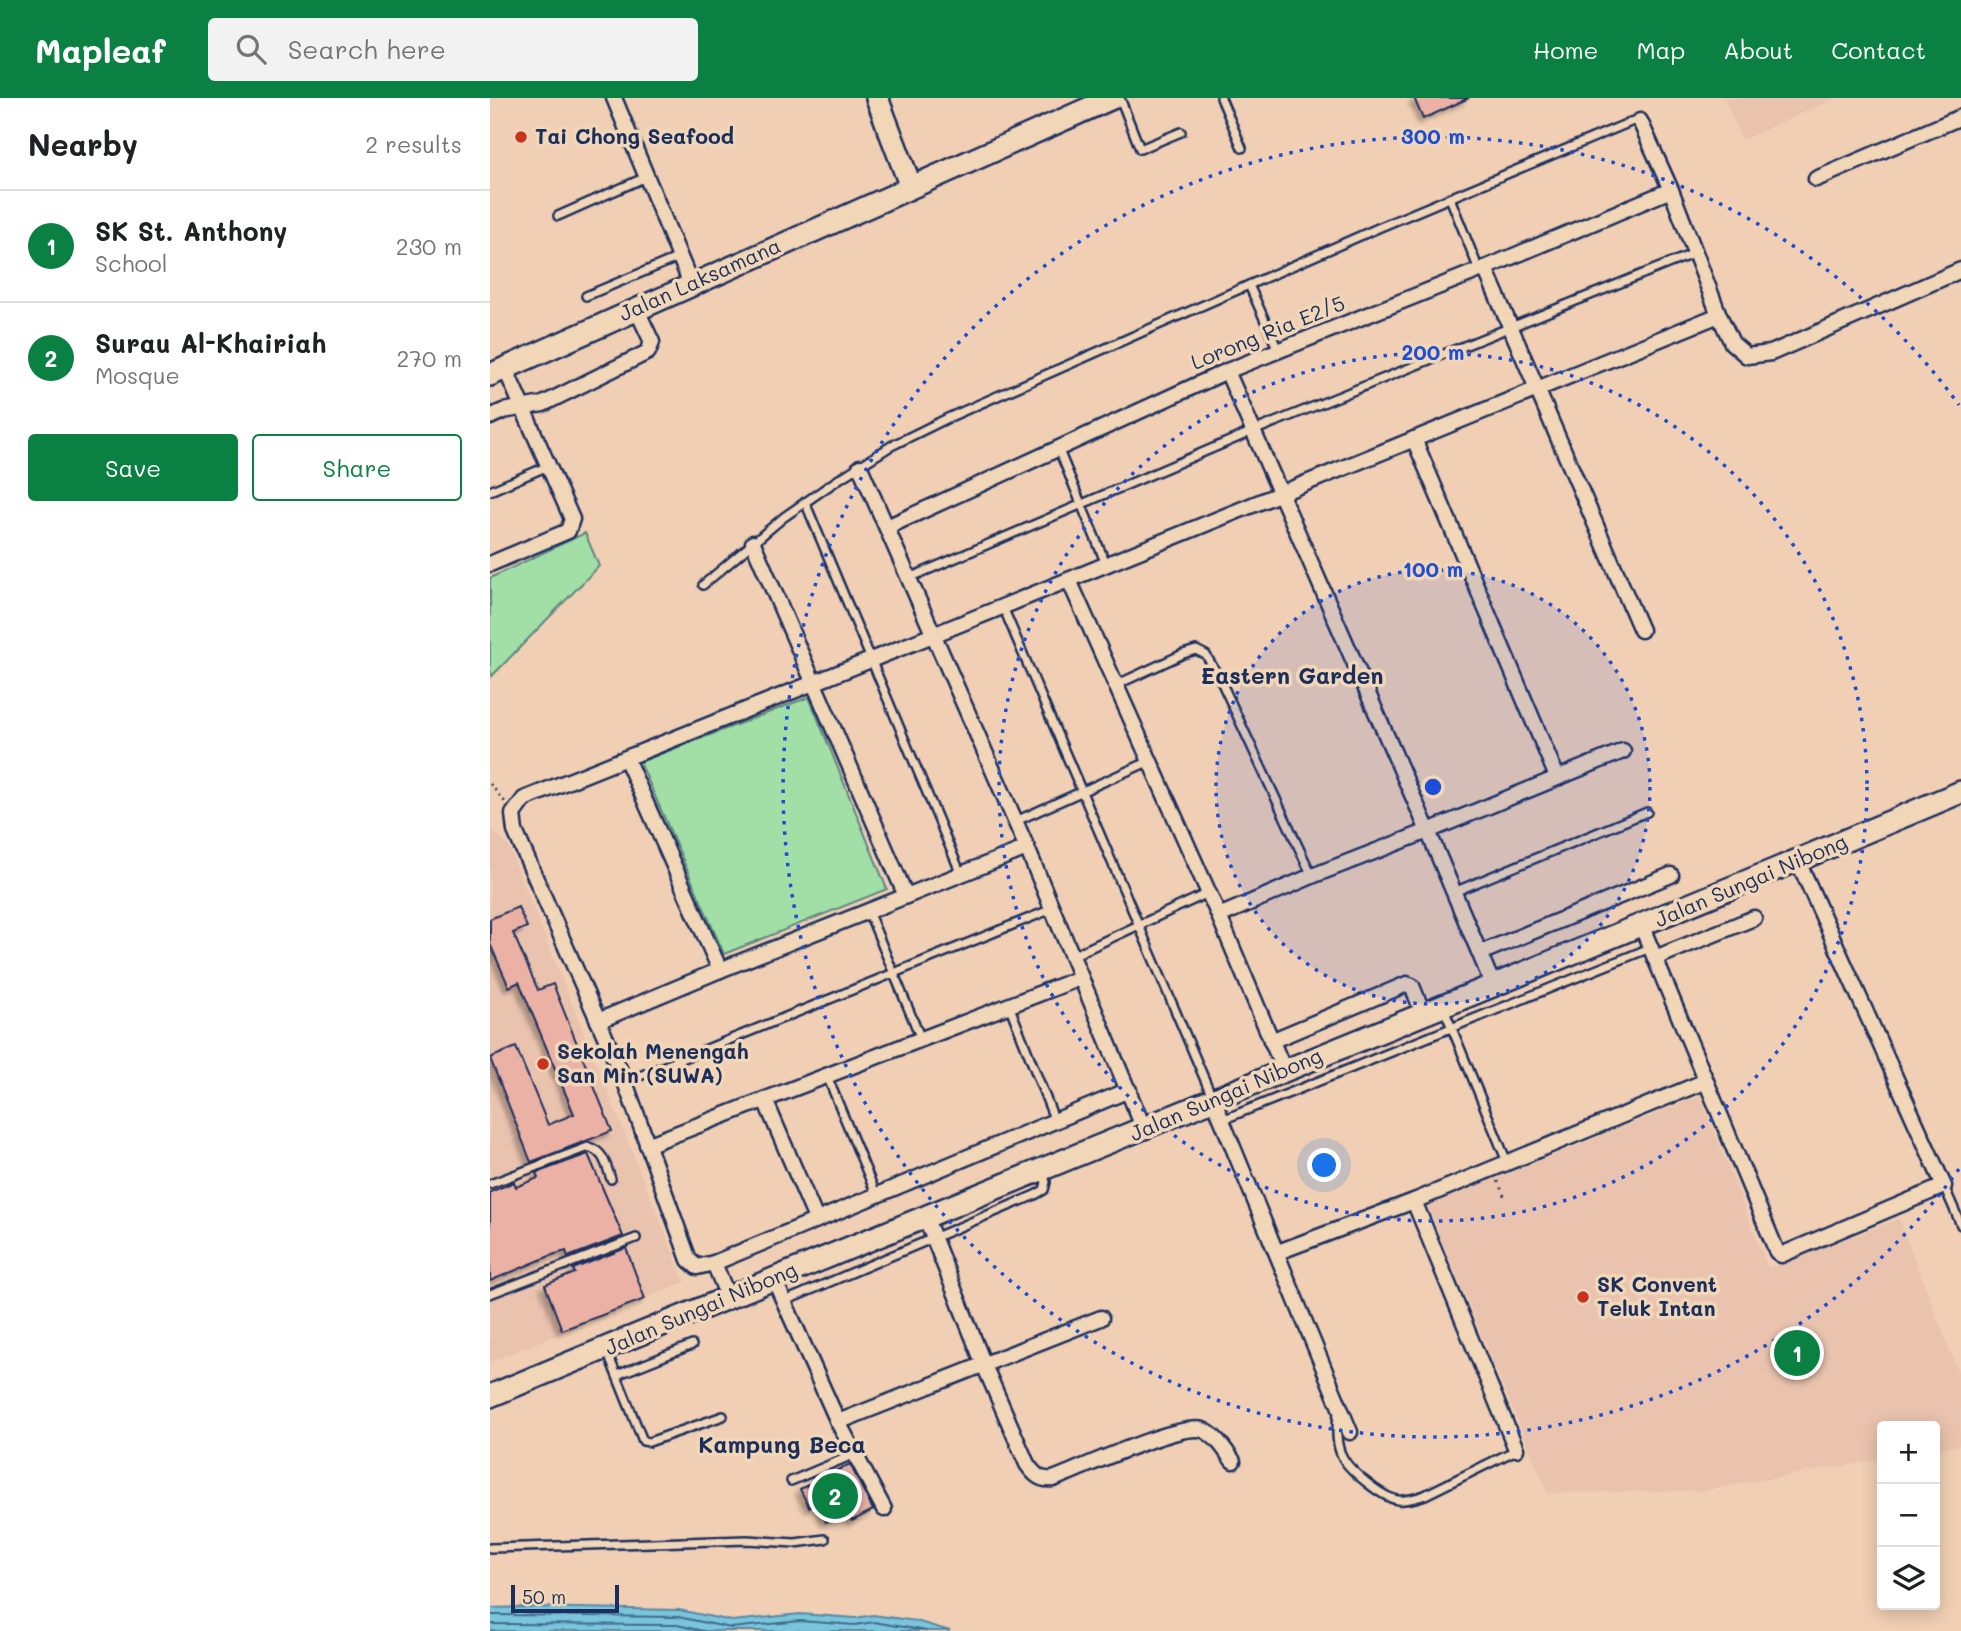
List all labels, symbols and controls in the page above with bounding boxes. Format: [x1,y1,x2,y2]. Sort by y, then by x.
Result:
search box [208,18,698,81]
text: Mapleaf [35,28,166,71]
icon: search [232,30,270,68]
text: Search here [288,32,446,66]
text: Home [1533,34,1598,65]
text: Map [1636,34,1685,65]
text: About [1723,34,1793,65]
text: Contact [1831,34,1926,65]
place label: Tai Chong Seafood [535,122,734,149]
text: 300 m [1401,122,1465,149]
text: Nearby [28,124,138,164]
text: 2 results [365,129,462,159]
marker: Tai Chong Seafood [513,129,529,145]
text: SK St. Anthony [95,214,287,248]
text: 1 [46,231,56,261]
text: 230 m [396,231,462,261]
street label: Jalan Laksamana [614,231,785,326]
text: School [95,248,168,278]
street label: Lorong Ria E2/5 [1186,288,1348,375]
text: Surau Al-Khairiah [95,326,326,360]
text: 200 m [1402,338,1464,365]
text: 2 [45,343,57,373]
text: 270 m [397,343,462,373]
text: Mosque [95,360,180,390]
button: Save [28,434,238,501]
button: Share [252,434,462,501]
text: 100 m [1403,555,1463,582]
district label: Eastern Garden [1200,660,1384,690]
centre of rings [1421,775,1445,799]
street label: Jalan Sungai Nibong [1650,827,1851,932]
place label: Sekolah Menengah San Min (SUWA) [557,1037,749,1088]
street label: Jalan Sungai Nibong [1125,1041,1326,1146]
marker: Sekolah Menengah San Min (SUWA) [535,1056,551,1072]
your location [1307,1148,1341,1182]
street label: Jalan Sungai Nibong [600,1255,801,1360]
place label: SK Convent Teluk Intan [1597,1270,1717,1321]
marker: SK Convent Teluk Intan [1575,1289,1591,1305]
pin: 1 [1774,1327,1820,1379]
map controls [1877,1421,1940,1610]
button: + [1877,1421,1940,1484]
district label: Kampung Beca [698,1429,866,1459]
pin: 2 [812,1470,858,1522]
button: − [1877,1484,1940,1547]
button: layers [1877,1547,1940,1610]
scale bar [511,1582,620,1614]
text: 50 m [522,1584,566,1609]

